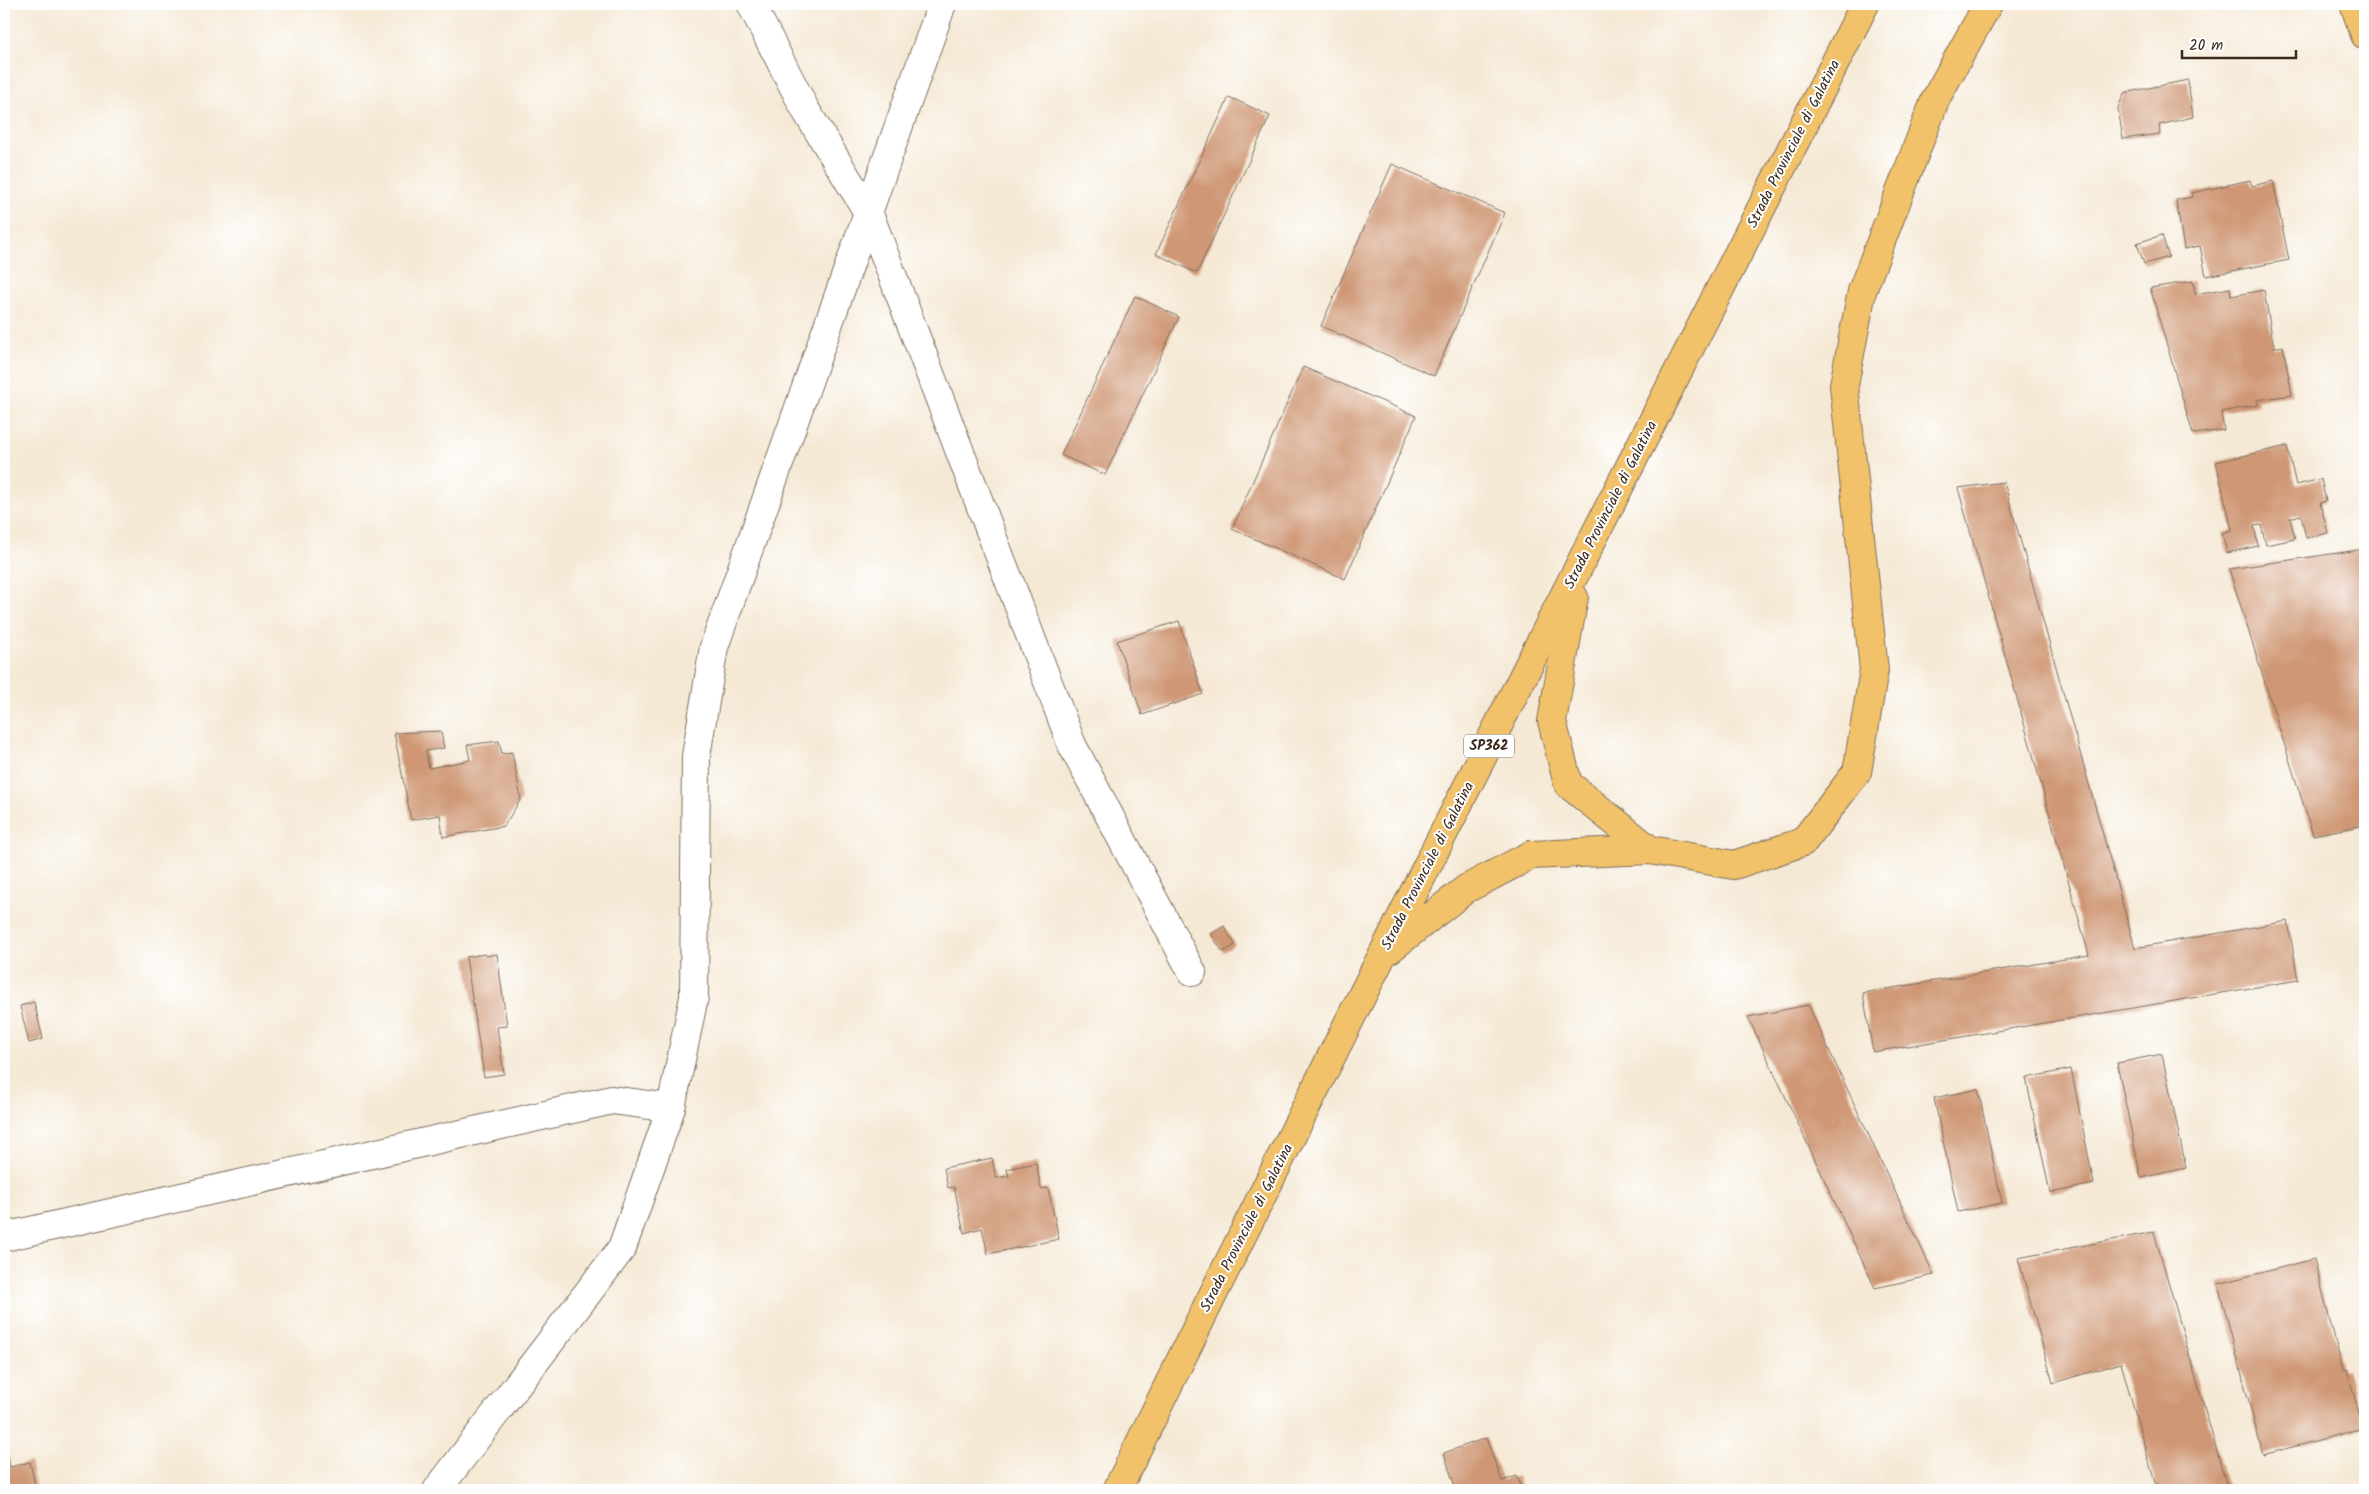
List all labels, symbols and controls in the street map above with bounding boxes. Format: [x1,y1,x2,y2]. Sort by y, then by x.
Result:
scale bar [2182,28,2295,60]
text: 20 m [2189,34,2223,58]
street label: Strada Provinciale di Galatina [1741,56,1847,232]
street label: Strada Provinciale di Galatina [1558,417,1664,593]
road number: SP362 [1464,734,1514,758]
street label: Strada Provinciale di Galatina [1375,778,1481,954]
street label: Strada Provinciale di Galatina [1194,1140,1300,1316]

